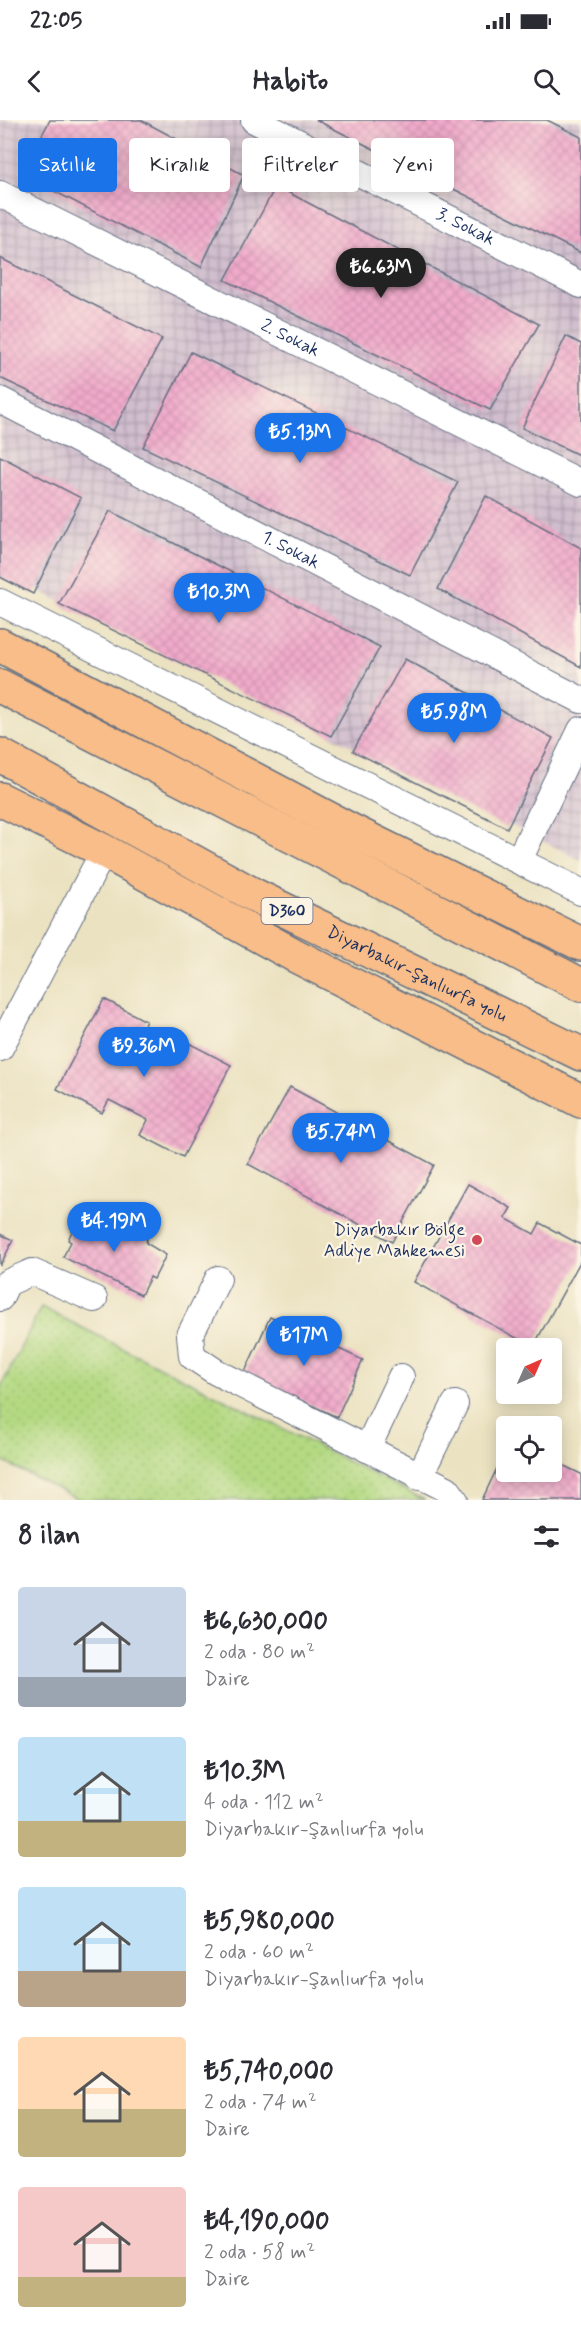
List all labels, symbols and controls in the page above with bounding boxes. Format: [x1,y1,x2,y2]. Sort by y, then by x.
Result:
text: 22:05 [30,7,82,35]
text: Habito [253,64,328,99]
icon: back [18,65,51,98]
icon: search [530,65,563,98]
chip: Satılık [18,138,117,192]
chip: Kiralık [129,138,230,192]
chip: Filtreler [242,138,359,192]
chip: Yeni [371,138,454,192]
street label: 3. Sokak [432,202,499,252]
pin: ₺6.63M [332,248,430,299]
text: ₺6.63M [350,254,412,281]
street label: 2. Sokak [257,314,324,363]
pin: ₺5.13M [251,413,349,464]
text: ₺5.13M [269,419,331,446]
street label: 1. Sokak [257,525,324,575]
pin: ₺10.3M [170,573,268,624]
text: ₺10.3M [188,579,250,606]
pin: ₺5.98M [405,693,503,744]
text: ₺5.98M [421,699,487,726]
road number: D360 [262,898,312,924]
street label: Diyarbakır-Şanlıurfa yolu [323,920,511,1028]
pin: ₺9.36M [95,1027,193,1078]
text: ₺9.36M [112,1033,176,1060]
pin: ₺5.74M [292,1113,390,1164]
text: ₺5.74M [306,1119,376,1146]
pin: ₺4.19M [65,1202,163,1253]
text: ₺4.19M [81,1208,147,1235]
place label: Diyarbakır Bölge Adliye Mahkemesi [324,1218,465,1263]
marker: Diyarbakır Bölge Adliye Mahkemesi [470,1233,484,1247]
pin: ₺17M [268,1316,340,1367]
text: ₺17M [280,1322,328,1349]
north arrow [496,1338,562,1404]
map controls [496,1338,562,1482]
button: locate [496,1416,562,1482]
text: 8 ilan [18,1519,80,1553]
icon: filters [530,1520,563,1553]
text: ₺6,630,000 [204,1605,328,1639]
icon: home [66,1611,138,1683]
text: 2 oda · 80 m² [204,1639,315,1666]
text: Daire [204,1666,250,1693]
text: ₺10.3M [204,1755,285,1789]
icon: home [66,1761,138,1833]
text: 4 oda · 112 m² [204,1789,324,1816]
text: Diyarbakır-Şanlıurfa yolu [204,1816,423,1843]
text: ₺5,980,000 [204,1905,335,1939]
icon: home [66,1911,138,1983]
text: 2 oda · 60 m² [204,1939,314,1966]
text: Diyarbakır-Şanlıurfa yolu [204,1966,423,1993]
text: ₺5,740,000 [204,2055,334,2089]
icon: home [66,2061,138,2133]
text: 2 oda · 74 m² [204,2089,317,2116]
text: Daire [204,2116,250,2143]
text: ₺4,190,000 [204,2205,330,2239]
icon: home [66,2211,138,2283]
text: 2 oda · 58 m² [204,2239,315,2266]
text: Daire [204,2266,250,2293]

